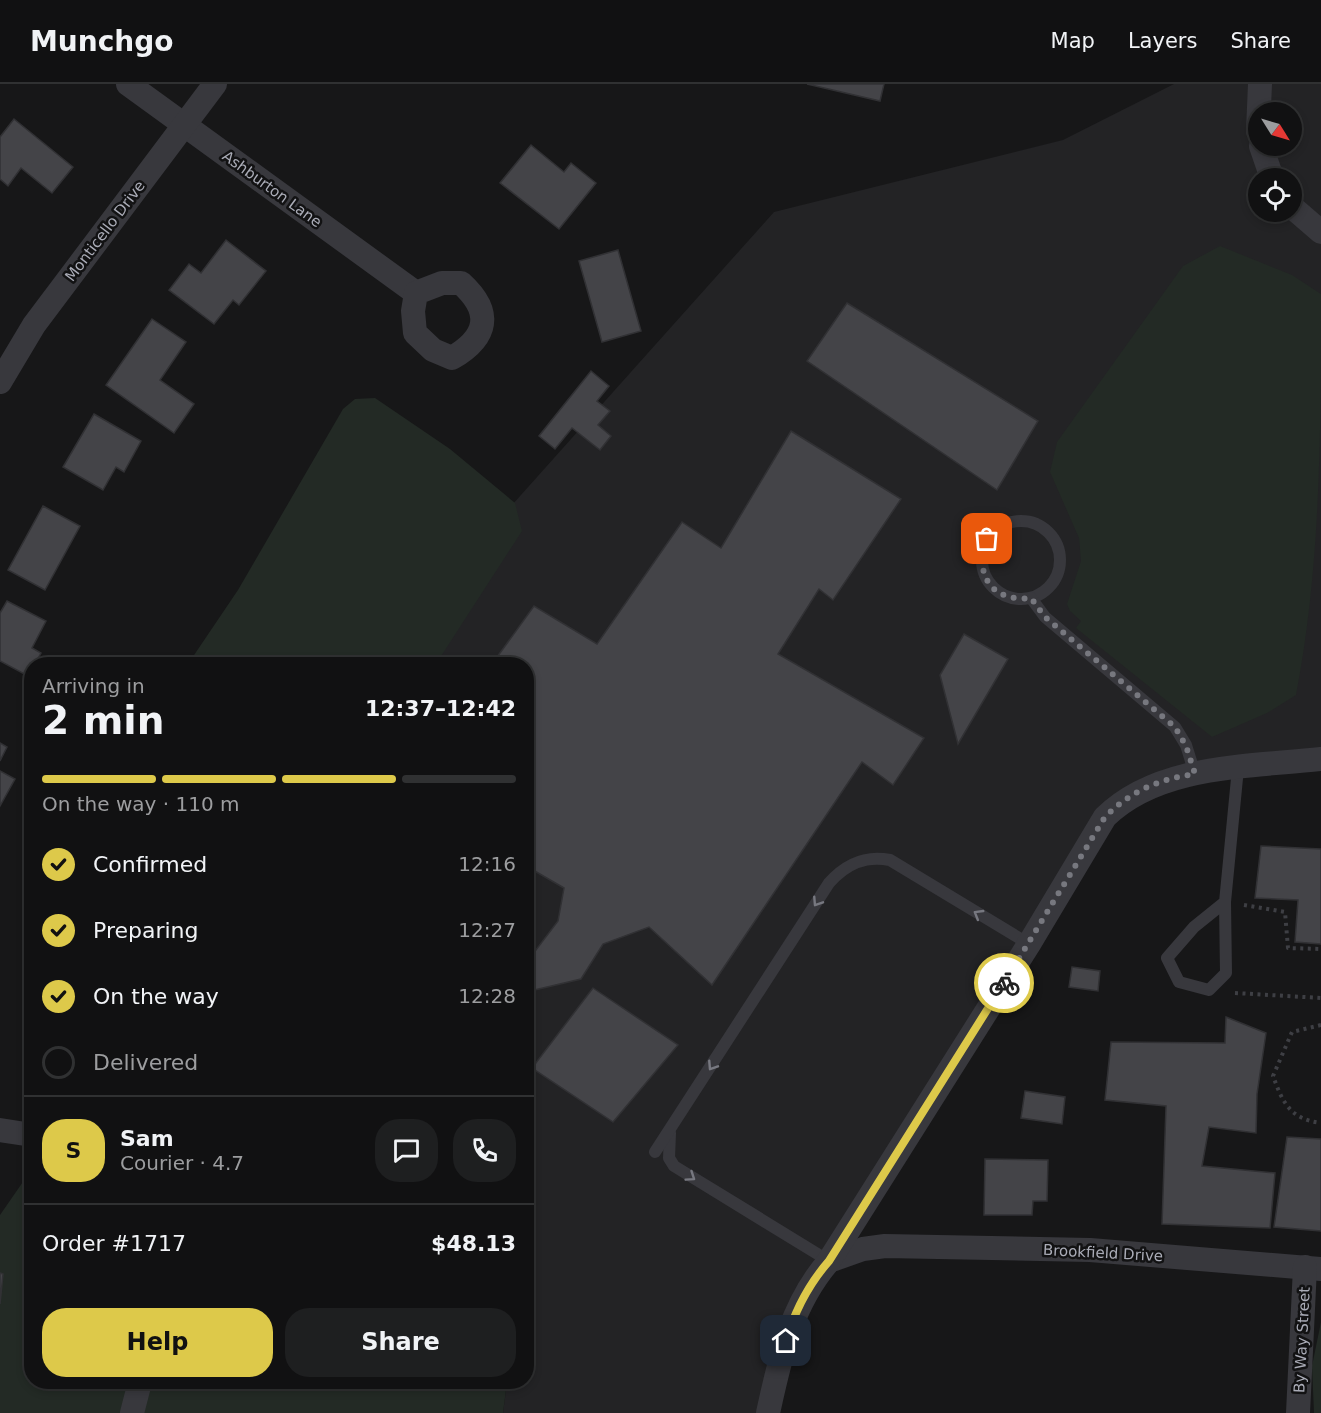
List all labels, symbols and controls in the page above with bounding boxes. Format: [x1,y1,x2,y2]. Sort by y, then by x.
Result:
text: Munchgo [30,25,174,58]
text: Map [1051,29,1095,53]
text: Layers [1128,29,1197,53]
text: Share [1230,29,1291,53]
north arrow [1248,102,1302,156]
map controls [1248,102,1302,222]
street label: Ashburton Lane [219,147,325,231]
button: locate [1248,168,1302,222]
street label: Monticello Drive [61,177,149,285]
pin [961,513,1012,564]
icon: bag [970,522,1003,555]
text: Arriving in [42,674,145,698]
text: 12:37–12:42 [365,696,516,721]
text: 2 min [42,698,164,743]
text: On the way · 110 m [42,792,240,816]
icon: check [42,848,75,881]
text: Confirmed [93,852,207,877]
text: 12:16 [458,852,516,876]
one-way arrow [814,895,825,906]
one-way arrow [974,910,984,921]
icon: check [42,914,75,947]
text: Preparing [93,918,199,943]
text: 12:27 [458,918,516,942]
courier [974,953,1034,1013]
icon: bike [988,967,1021,1000]
icon: check [42,980,75,1013]
text: On the way [93,984,219,1009]
text: 12:28 [458,984,516,1008]
text: Delivered [93,1050,198,1075]
one-way arrow [708,1059,719,1070]
button: chat [375,1119,438,1182]
button: phone [453,1119,516,1182]
text: Sam [120,1126,174,1151]
text: S [66,1138,81,1163]
text: Courier · 4.7 [120,1151,244,1175]
one-way arrow [684,1170,695,1181]
text: Order #1717 [42,1231,186,1256]
text: $48.13 [431,1231,516,1256]
street label: Brookfield Drive [1042,1241,1164,1265]
street label: By Way Street [1290,1286,1314,1394]
button: Help [42,1308,273,1377]
button: Share [285,1308,516,1377]
pin [760,1315,811,1366]
icon: home [769,1324,802,1357]

